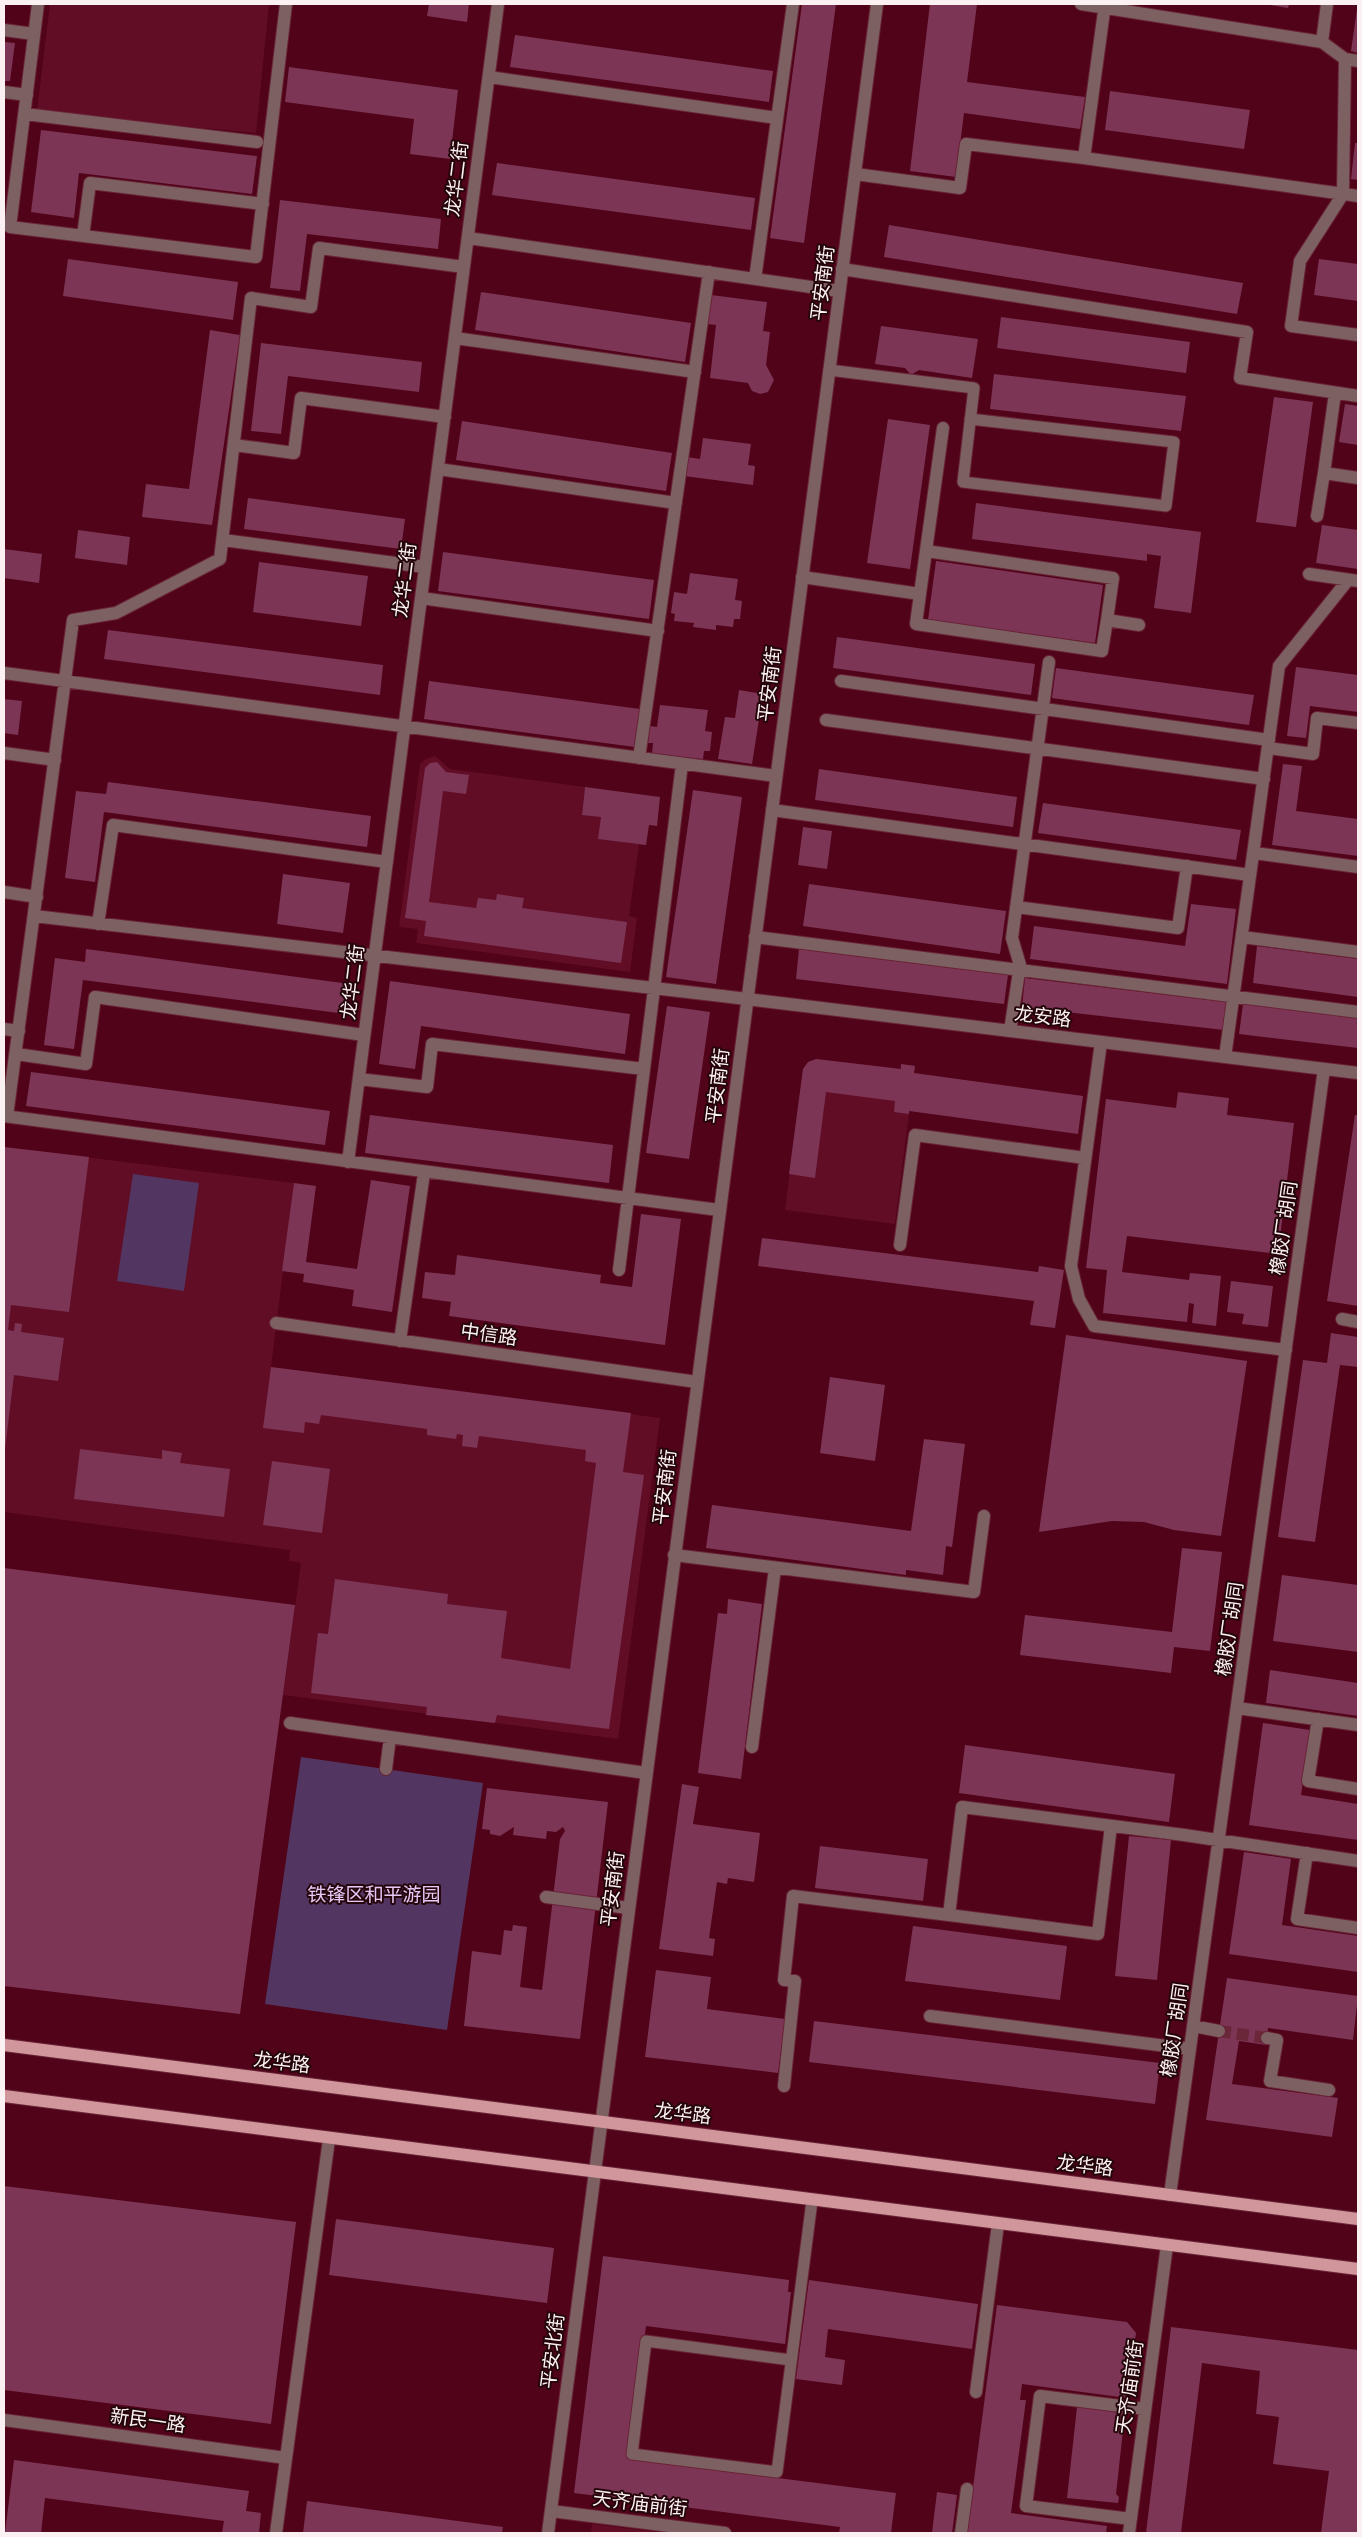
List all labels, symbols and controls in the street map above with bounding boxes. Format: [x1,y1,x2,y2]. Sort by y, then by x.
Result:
street label: 龙华二街 [439,140,472,218]
street label: 平安南街 [805,244,838,322]
street label: 龙华二街 [387,541,420,619]
street label: 平安南街 [752,645,785,723]
street label: 龙华二街 [335,943,368,1021]
street label: 龙安路 [1013,1001,1073,1030]
street label: 平安南街 [700,1047,733,1125]
street label: 橡胶厂胡同 [1265,1179,1301,1277]
street label: 中信路 [459,1318,519,1349]
street label: 平安南街 [647,1448,680,1526]
street label: 橡胶厂胡同 [1211,1580,1247,1678]
street label: 平安南街 [595,1850,628,1928]
park label: 铁锋区和平游园 [307,1882,441,1905]
street label: 橡胶厂胡同 [1156,1981,1192,2079]
street label: 龙华路 [252,2047,312,2076]
street label: 龙华路 [653,2098,713,2127]
street label: 龙华路 [1055,2150,1115,2179]
street label: 平安北街 [535,2312,568,2390]
street label: 天齐庙前街 [1111,2338,1147,2436]
street label: 新民一路 [109,2403,187,2436]
street label: 天齐庙前街 [592,2485,689,2520]

